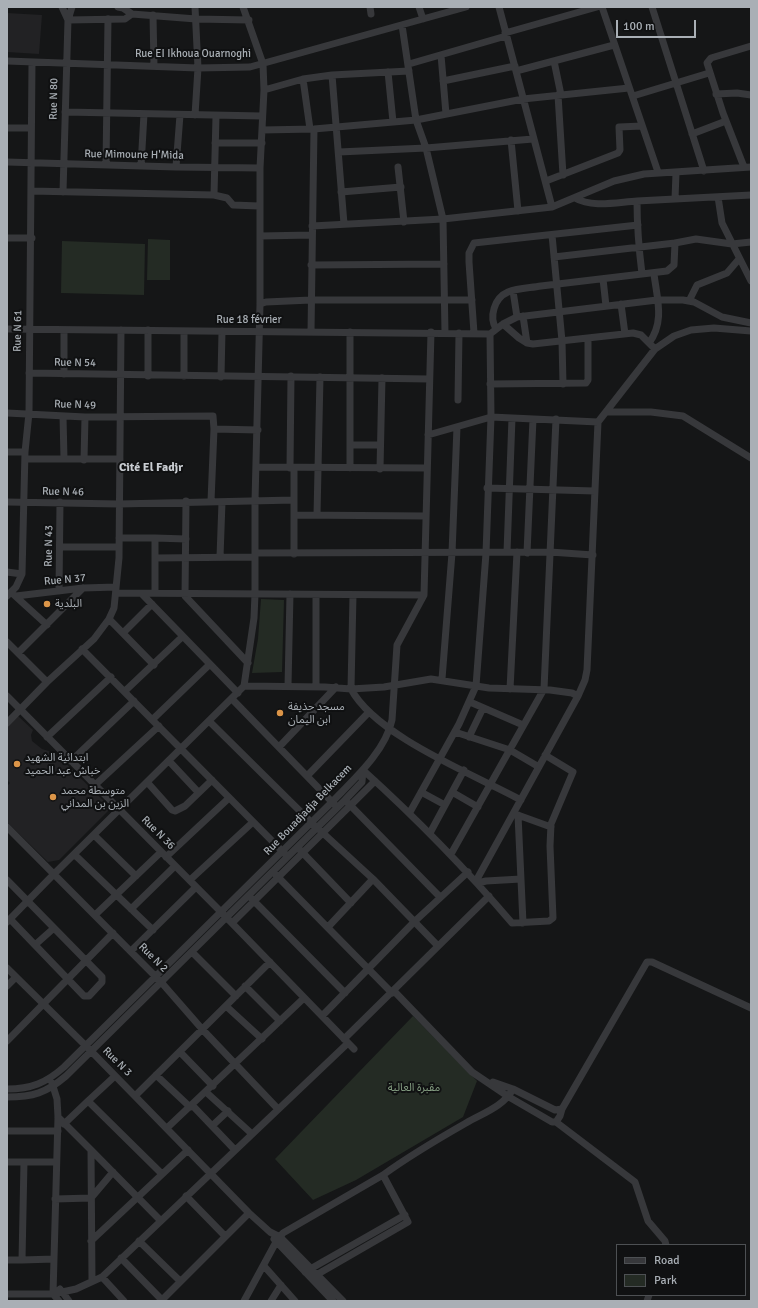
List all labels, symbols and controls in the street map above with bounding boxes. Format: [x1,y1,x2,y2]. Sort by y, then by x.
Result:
scale bar [618,12,698,38]
text: 100 m [623,19,655,34]
street label: Rue EI Ikhoua Ouarnoghi [135,47,251,61]
street label: Rue N 80 [47,78,61,120]
street label: Rue Mimoune H'Mida [84,148,184,162]
street label: Rue N 61 [11,310,25,352]
street label: Rue 18 février [216,313,282,327]
street label: Rue N 54 [54,356,96,370]
street label: Rue N 49 [54,398,96,412]
district label: Cité El Fadjr [119,461,183,475]
street label: Rue N 46 [42,485,84,499]
street label: Rue N 43 [42,525,56,567]
street label: Rue N 37 [43,572,87,588]
place label: البلدية [55,597,82,611]
marker: البلدية [42,599,52,609]
place label: مسجد حذيفة ابن اليمان [288,700,345,726]
marker: مسجد حذيفة ابن اليمان [275,708,285,718]
place label: ابتدائية الشهيد خباش عبد الحميد [25,751,101,777]
marker: ابتدائية الشهيد خباش عبد الحميد [12,759,22,769]
street label: Rue Bouadjadja Belkacem [261,762,355,858]
place label: متوسطة محمد الزين بن المداني [61,784,129,810]
marker: متوسطة محمد الزين بن المداني [48,792,58,802]
street label: Rue N 36 [138,813,178,853]
street label: Rue N 2 [136,941,170,975]
street label: Rue N 3 [100,1045,134,1079]
park label: مقبرة العالية [388,1081,440,1095]
legend [616,1244,746,1296]
text: Road [654,1253,680,1268]
text: Park [654,1273,677,1288]

